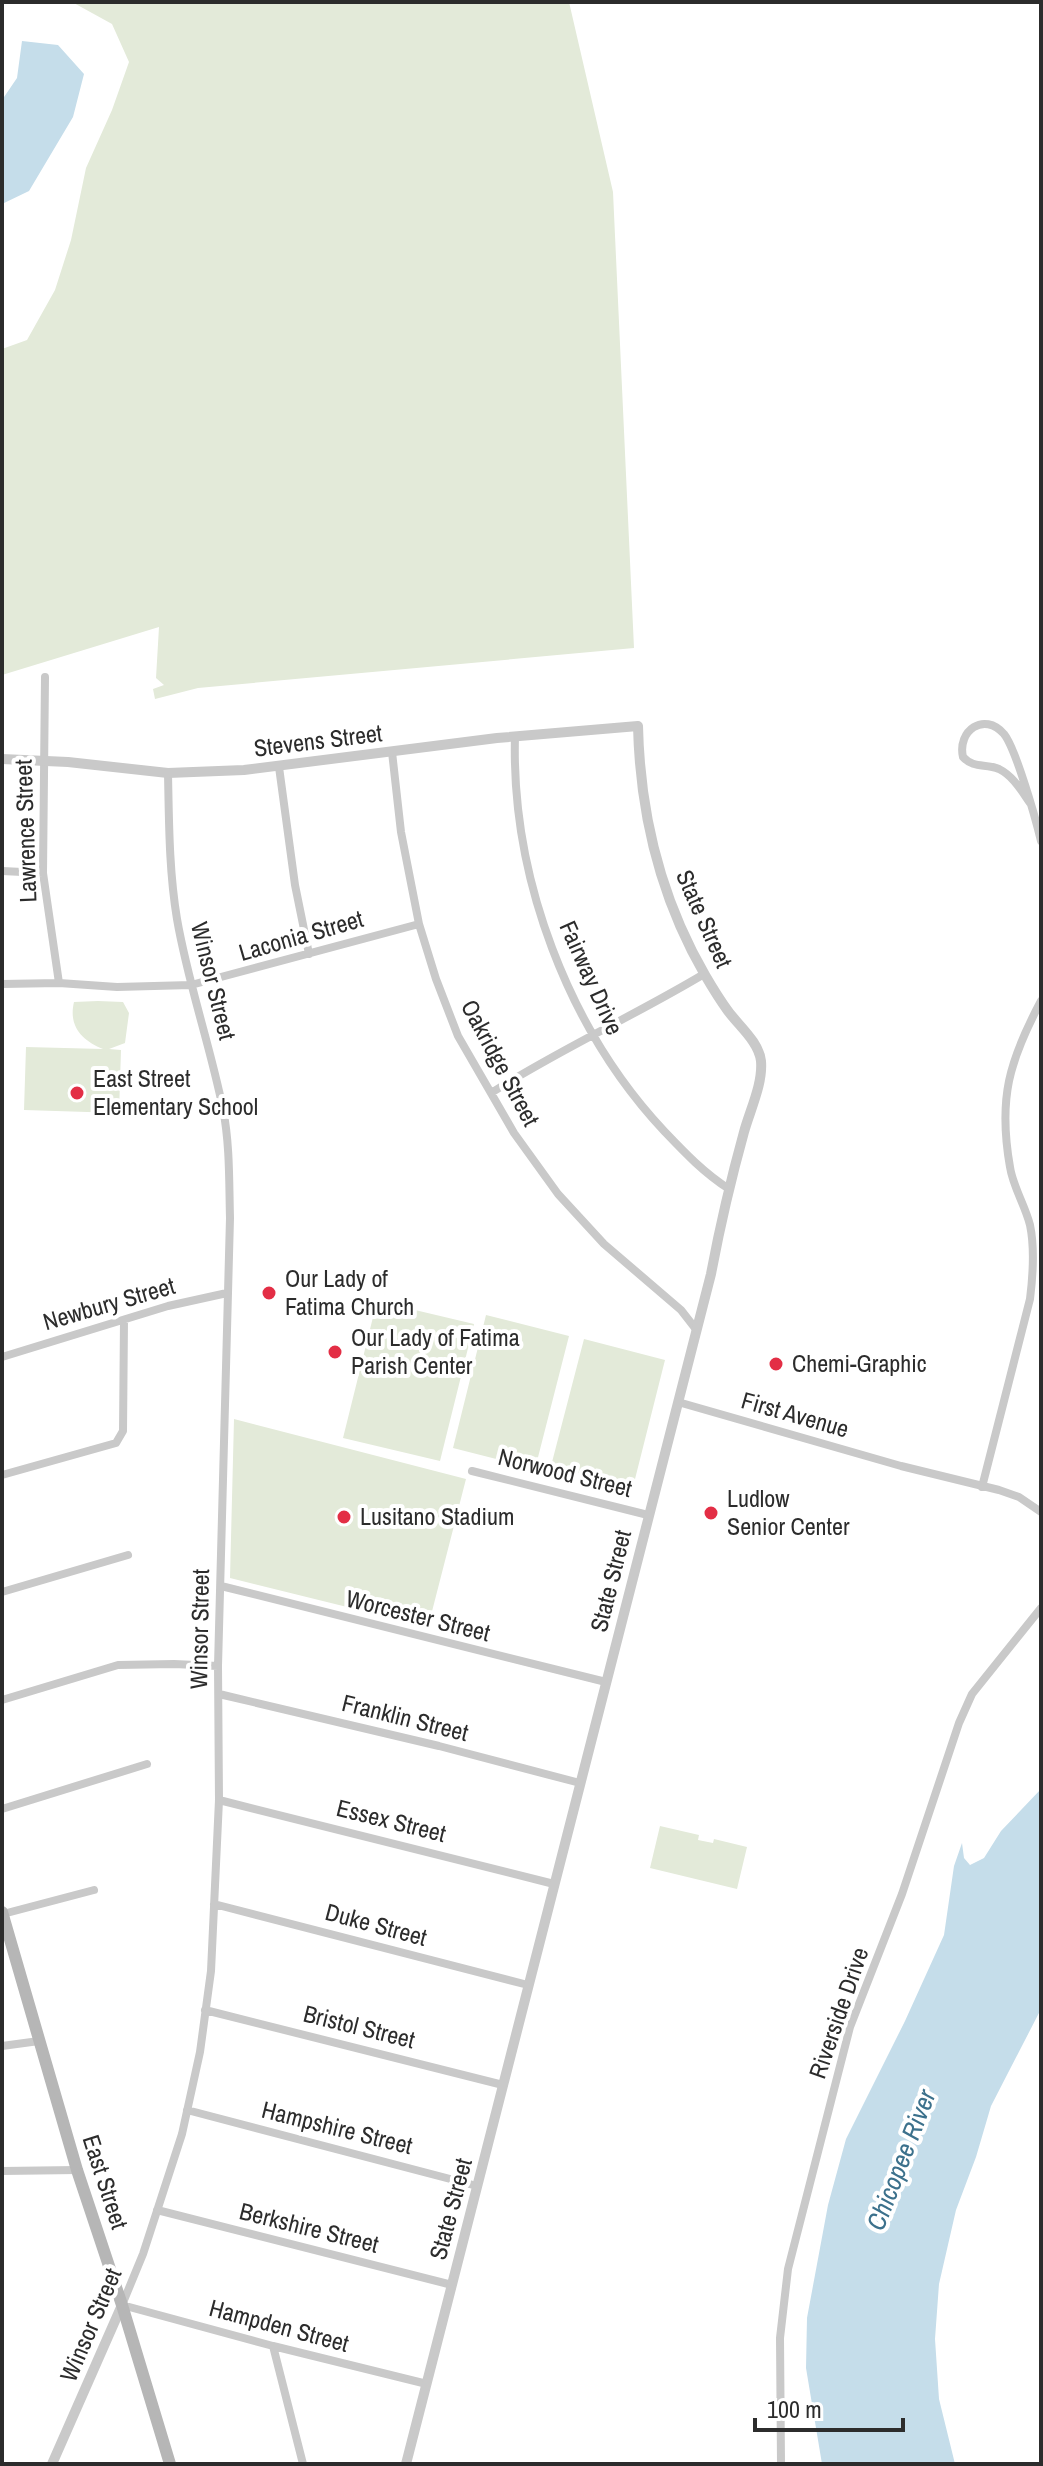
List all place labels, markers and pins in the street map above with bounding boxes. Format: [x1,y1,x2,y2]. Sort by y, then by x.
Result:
place label: East Street Elementary School [93,1062,258,1122]
marker: East Street Elementary School [68,1084,86,1102]
place label: Our Lady of Fatima Church [285,1262,414,1322]
marker: Our Lady of Fatima Church [260,1284,278,1302]
place label: Our Lady of Fatima Parish Center [351,1321,520,1381]
marker: Our Lady of Fatima Parish Center [326,1343,344,1361]
place label: Chemi-Graphic [792,1347,927,1379]
marker: Chemi-Graphic [767,1355,785,1373]
place label: Ludlow Senior Center [727,1482,850,1542]
place label: Lusitano Stadium [360,1500,514,1532]
marker: Ludlow Senior Center [702,1504,720,1522]
marker: Lusitano Stadium [335,1508,353,1526]

